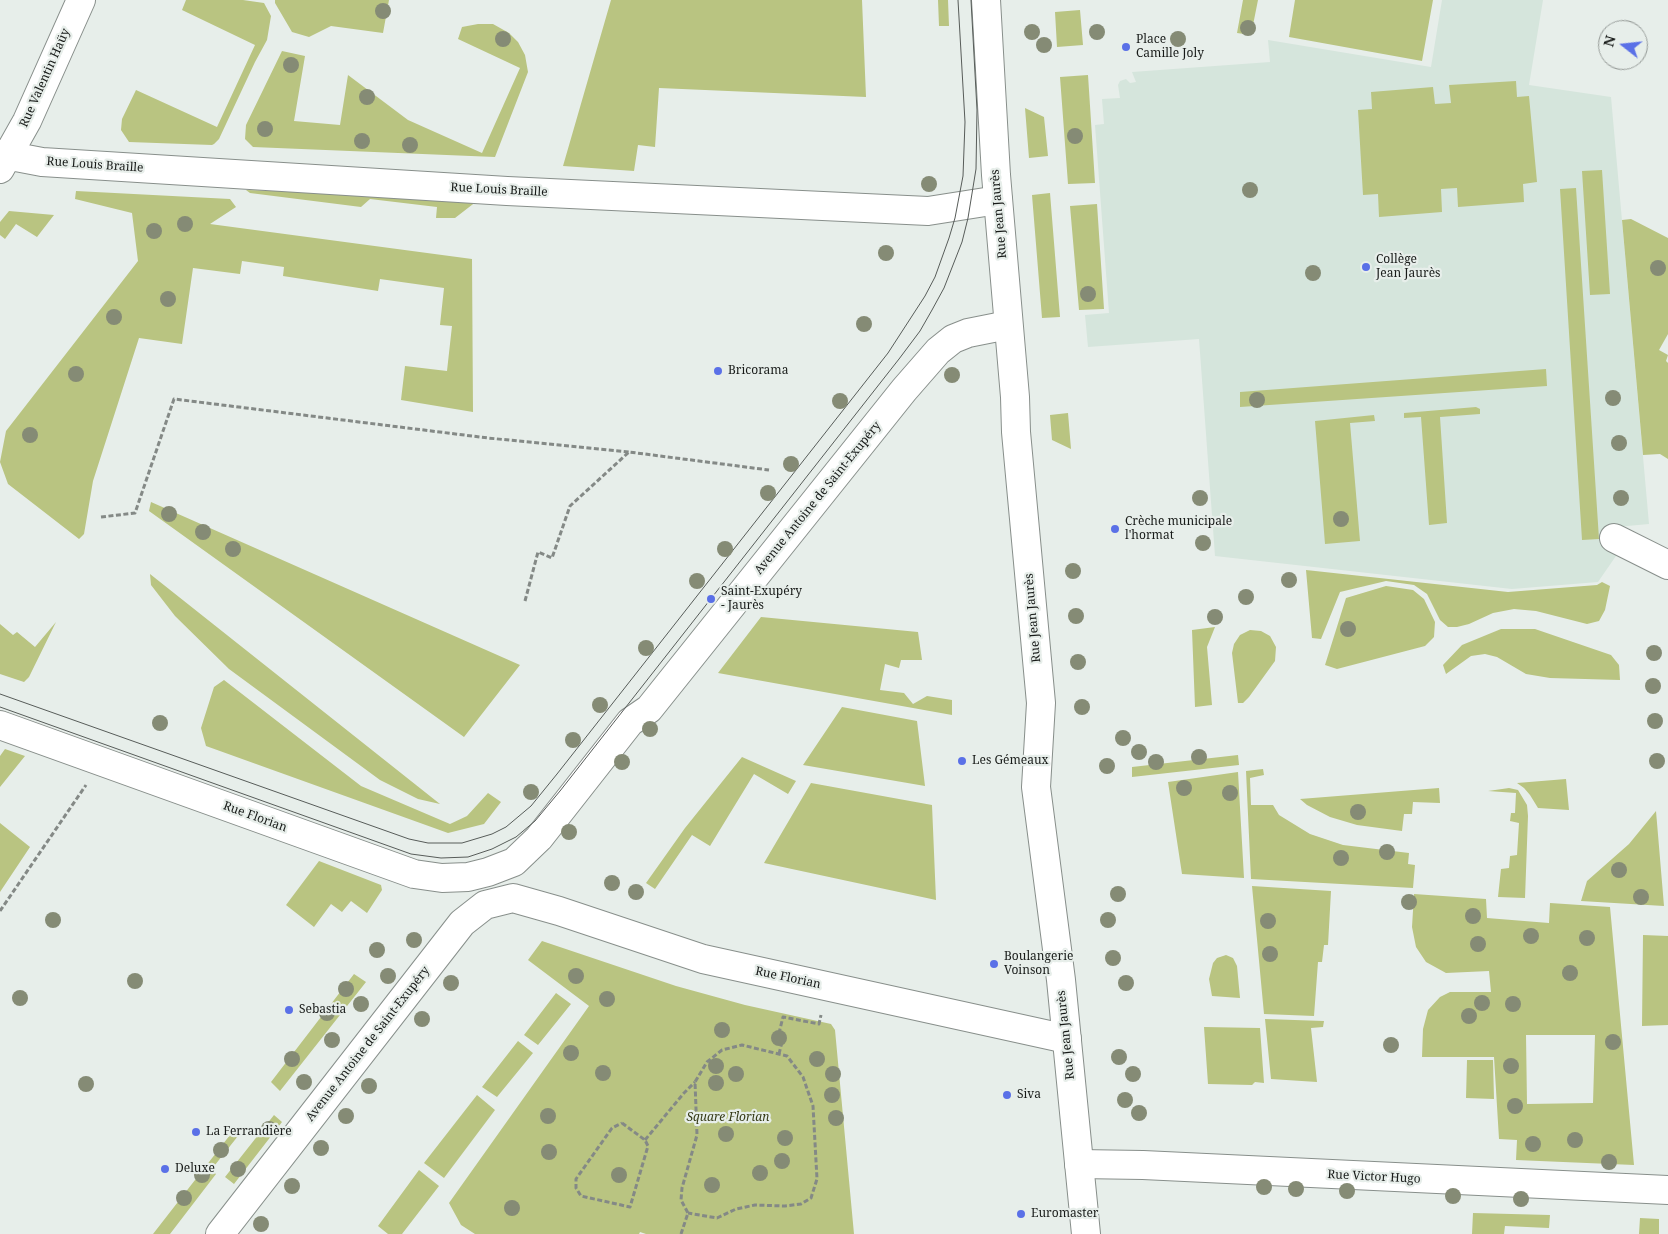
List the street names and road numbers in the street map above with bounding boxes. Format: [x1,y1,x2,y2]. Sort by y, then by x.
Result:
street label: Rue Valentin Haüy [17,26,73,130]
street label: Rue Louis Braille [46,154,144,176]
street label: Rue Jean Jaurès [988,169,1010,259]
street label: Rue Louis Braille [450,180,548,200]
street label: Avenue Antoine de Saint-Exupéry [752,419,884,577]
street label: Rue Jean Jaurès [1022,573,1044,663]
street label: Rue Florian [221,799,289,835]
street label: Avenue Antoine de Saint-Exupéry [303,964,433,1124]
street label: Rue Florian [754,964,822,992]
street label: Rue Jean Jaurès [1054,990,1078,1080]
street label: Rue Victor Hugo [1327,1167,1421,1187]

